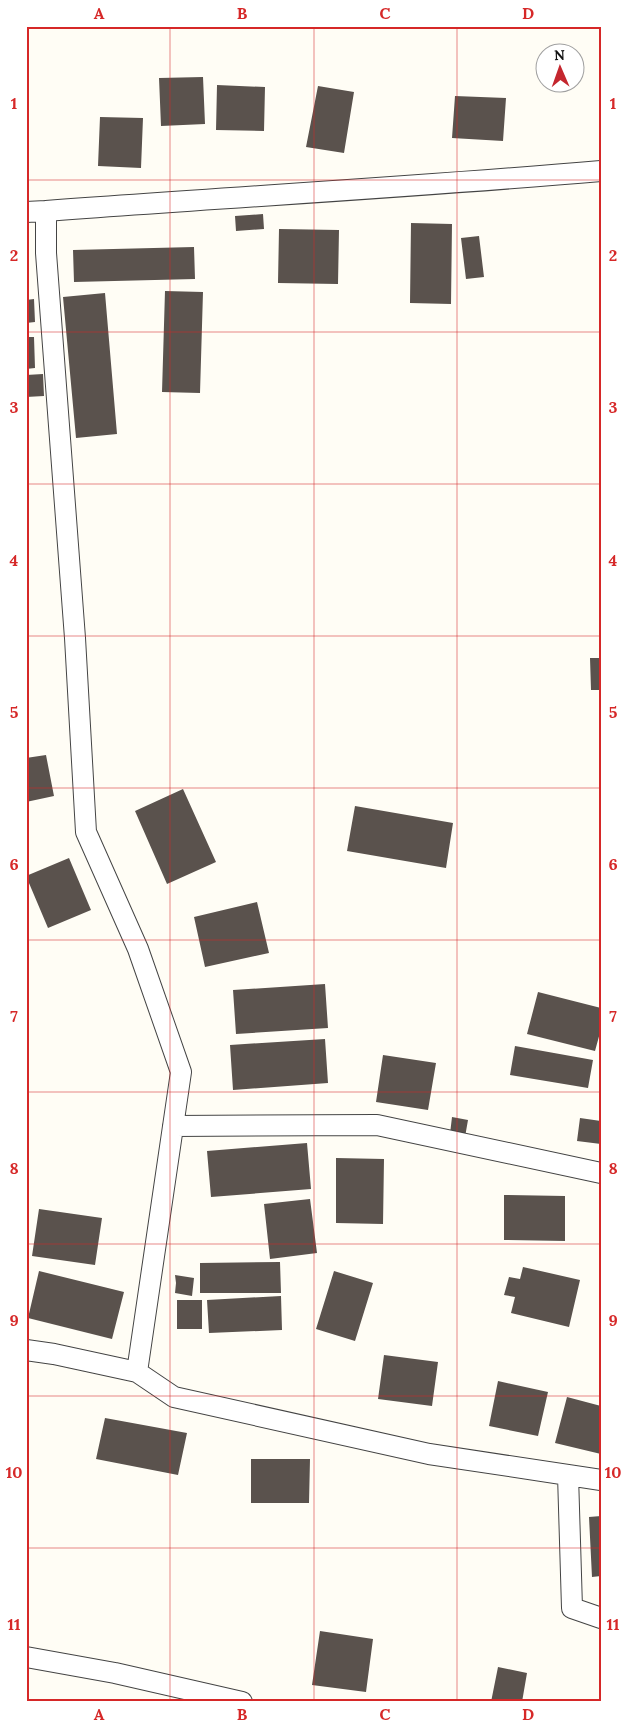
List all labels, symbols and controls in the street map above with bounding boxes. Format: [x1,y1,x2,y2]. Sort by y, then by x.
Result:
text: A [94,3,105,23]
text: B [237,3,248,23]
text: C [379,3,391,23]
text: D [522,3,534,23]
north arrow [534,42,584,92]
text: N [554,46,565,64]
text: 1 [11,93,17,113]
text: 1 [610,93,616,113]
text: 2 [10,245,18,265]
text: 2 [609,245,617,265]
text: 3 [10,397,19,417]
text: 3 [609,397,618,417]
text: 4 [10,550,19,570]
text: 4 [609,550,618,570]
text: 5 [10,702,19,722]
text: 5 [609,702,618,722]
text: 6 [9,854,19,874]
text: 6 [608,854,618,874]
text: 7 [10,1006,18,1026]
text: 7 [609,1006,617,1026]
text: 8 [9,1158,19,1178]
text: 8 [608,1158,618,1178]
text: 9 [9,1310,19,1330]
text: 9 [608,1310,618,1330]
text: 10 [6,1462,22,1482]
text: 10 [605,1462,621,1482]
text: 11 [8,1614,21,1634]
text: 11 [607,1614,620,1634]
text: A [94,1704,105,1724]
text: B [237,1704,248,1724]
text: C [379,1704,391,1724]
text: D [522,1704,534,1724]

